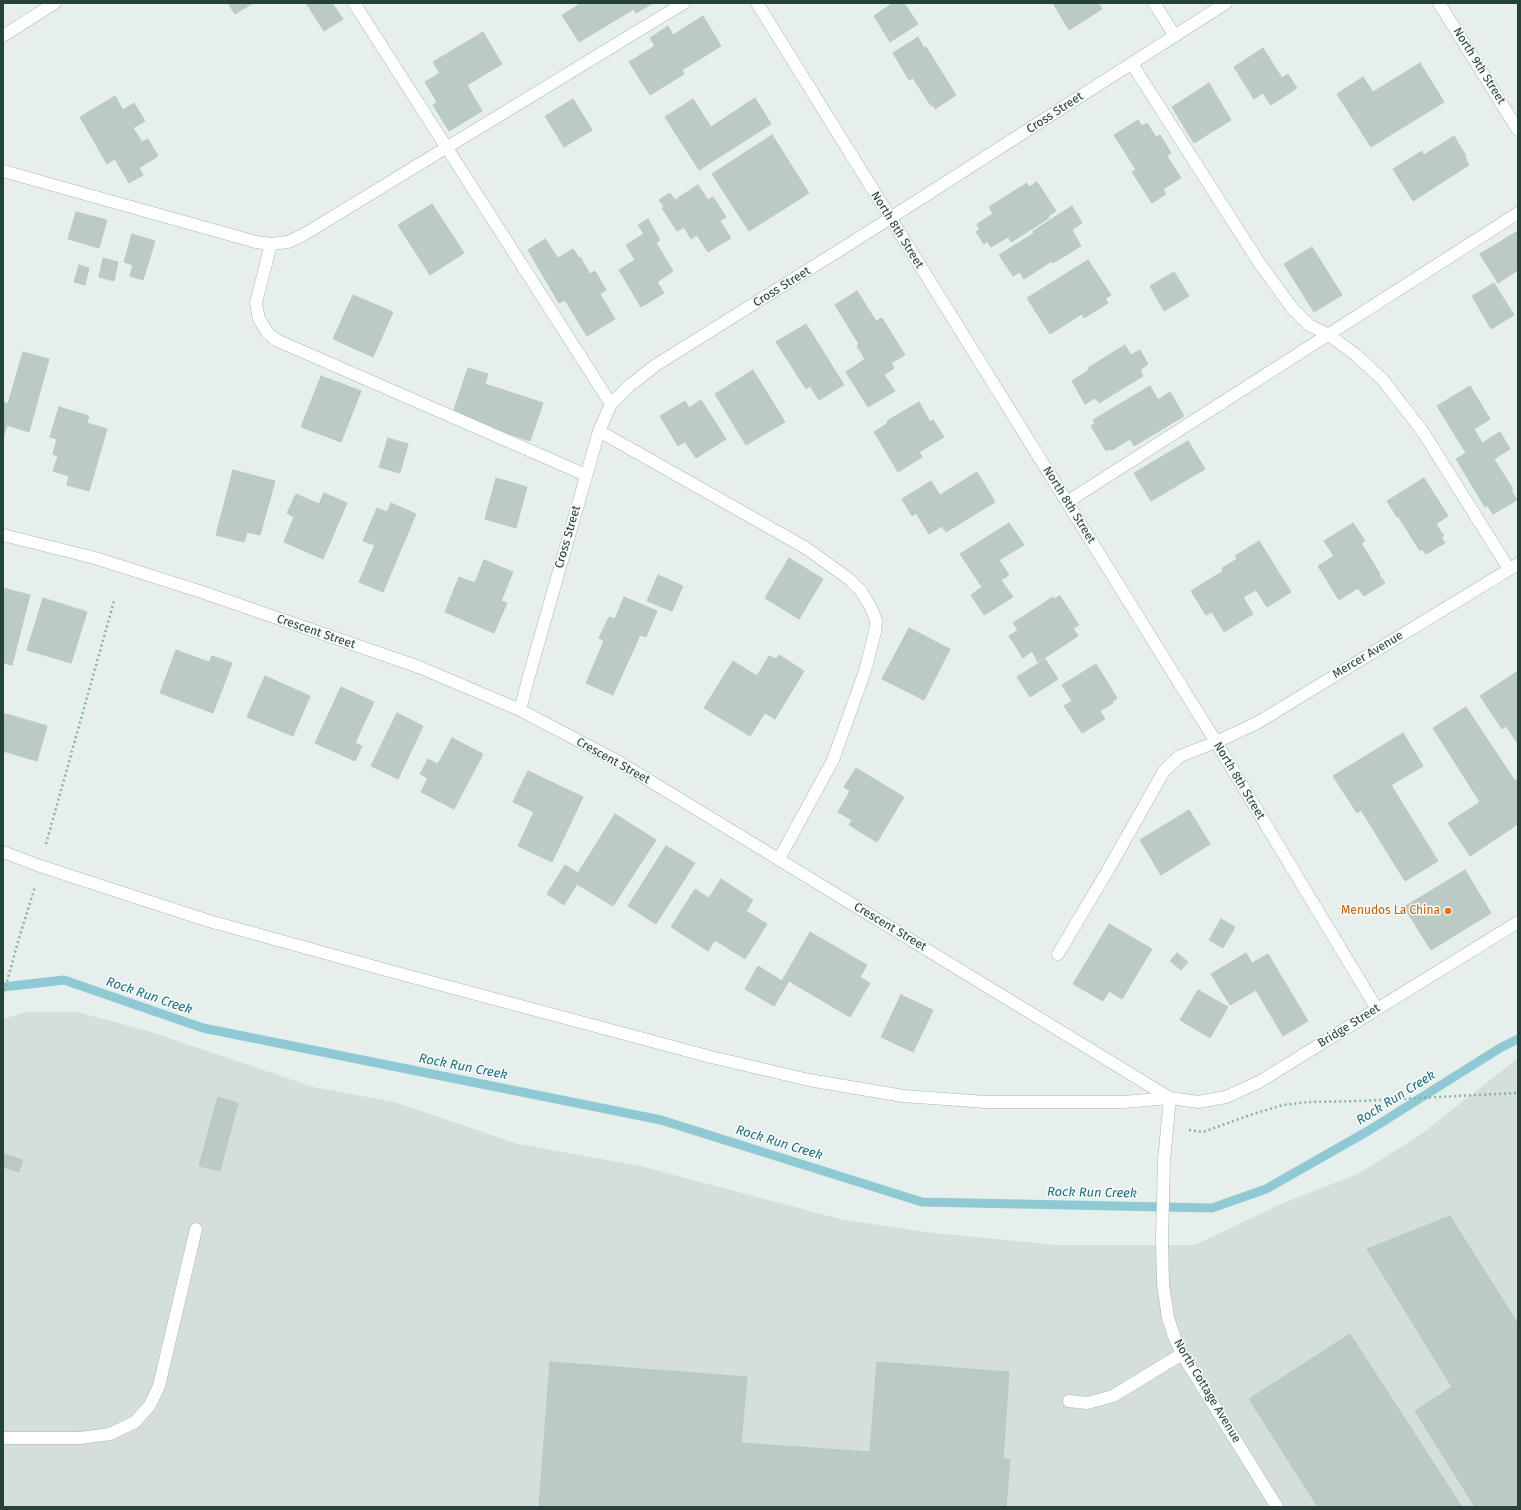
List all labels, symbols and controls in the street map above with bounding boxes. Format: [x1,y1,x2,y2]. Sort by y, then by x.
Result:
street label: North 9th Street [1450,25,1508,107]
street label: Cross Street [1024,89,1086,137]
street label: North 8th Street [868,189,926,271]
street label: Cross Street [751,264,813,310]
street label: North 8th Street [1040,464,1098,546]
street label: Cross Street [552,504,584,570]
street label: Crescent Street [275,612,357,652]
street label: Mercer Avenue [1330,628,1406,682]
street label: Crescent Street [574,735,652,787]
street label: North 8th Street [1210,740,1268,822]
street label: Crescent Street [851,900,929,954]
place label: Menudos La China [1341,904,1440,918]
marker: Menudos La China [1443,906,1453,916]
water label: Rock Run Creek [104,974,194,1018]
street label: Bridge Street [1315,1001,1383,1051]
water label: Rock Run Creek [417,1051,509,1083]
water label: Rock Run Creek [1354,1068,1438,1128]
water label: Rock Run Creek [734,1122,824,1164]
water label: Rock Run Creek [1047,1184,1137,1202]
street label: North Cottage Avenue [1170,1337,1244,1445]

